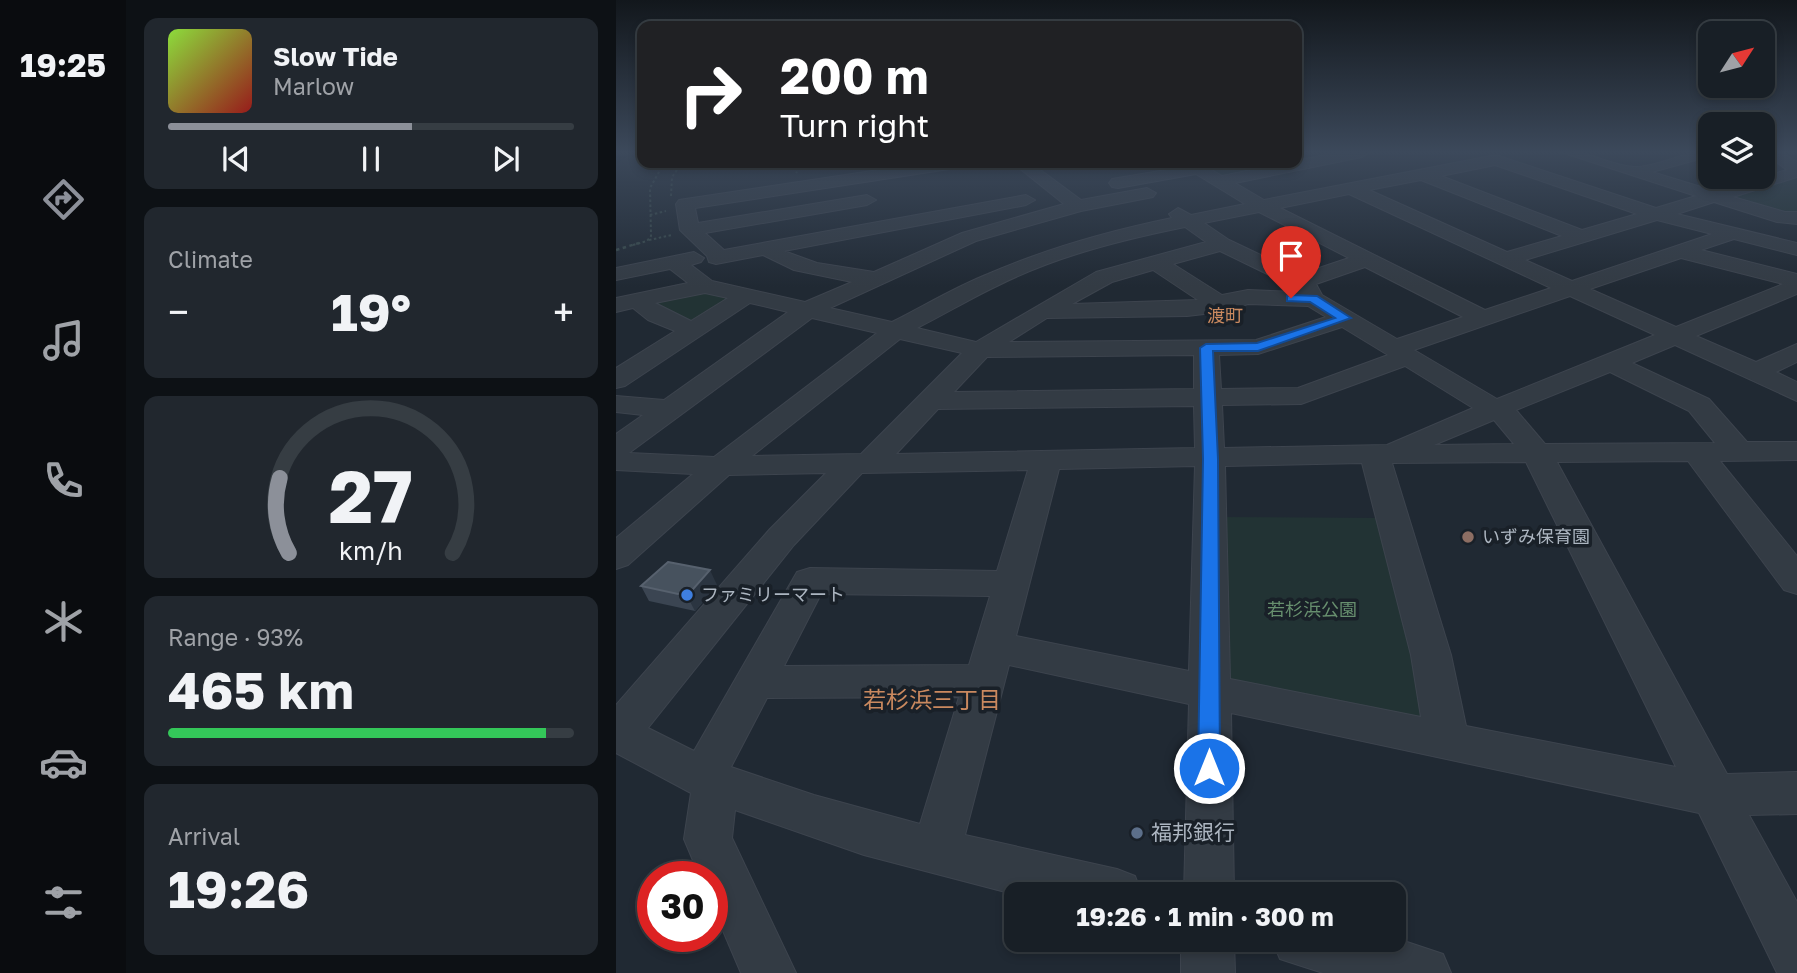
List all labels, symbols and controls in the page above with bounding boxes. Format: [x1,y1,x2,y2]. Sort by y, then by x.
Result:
north arrow [1698,21,1774,98]
map controls [1698,21,1775,189]
text: Slow Tide [273,41,398,72]
text: 19:25 [20,46,106,84]
text: 200 m [780,46,929,105]
icon: right [665,49,756,140]
text: Marlow [273,72,354,100]
text: Turn right [780,106,929,144]
button: layers [1698,112,1775,189]
icon: previous [217,140,255,178]
icon: pause [352,140,390,178]
icon: next [487,140,525,178]
icon: directions [39,175,88,224]
pin [1261,226,1321,298]
icon: arrive [1272,237,1310,275]
text: Climate [168,245,253,273]
text: 19° [331,280,411,342]
text: − [168,289,189,334]
text: + [553,289,574,334]
district label: 渡町 [1207,304,1243,326]
icon: music [39,316,88,365]
text: 27 [329,452,413,539]
icon: phone [39,456,88,505]
place label: いずみ保育園 [1482,525,1590,547]
marker: いずみ保育園 [1460,529,1476,545]
text: km/h [339,534,403,565]
place label: ファミリーマート [701,583,845,605]
marker: ファミリーマート [679,587,695,603]
icon: climate [39,597,88,646]
park label: 若杉浜公園 [1267,598,1357,620]
text: Range · 93% [168,623,303,651]
text: 465 km [168,658,354,720]
district label: 若杉浜三丁目 [863,685,1001,713]
position arrow [1172,731,1246,805]
icon: car [39,738,88,787]
place label: 福邦銀行 [1151,819,1235,845]
text: Arrival [168,822,240,850]
marker: 福邦銀行 [1129,825,1145,841]
text: 19:26 [168,857,309,919]
speed limit sign: 30 [637,861,728,952]
icon: filters [39,878,88,927]
text: 19:26 · 1 min · 300 m [1076,901,1334,932]

